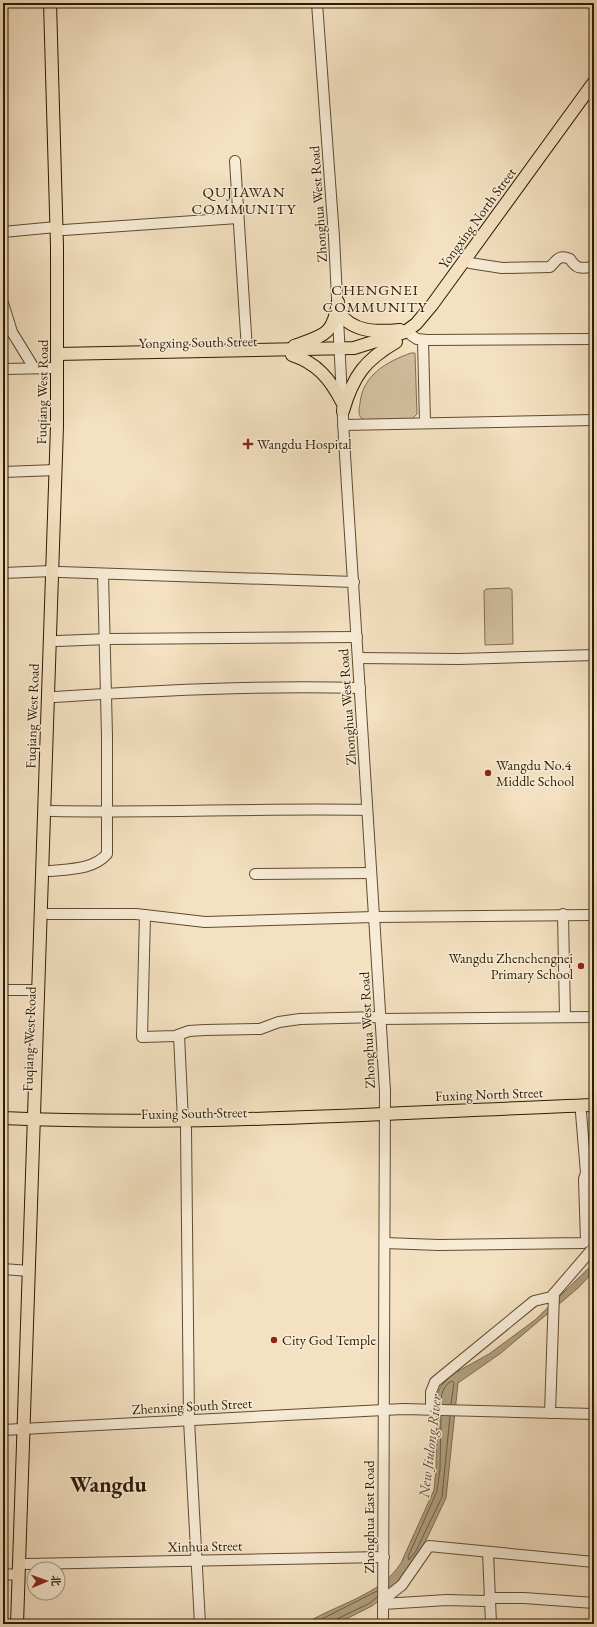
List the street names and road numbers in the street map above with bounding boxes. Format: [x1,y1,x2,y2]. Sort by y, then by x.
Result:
street label: Zhonghua West Road [305,144,331,263]
street label: Yongxing North Street [434,163,520,272]
street label: Yongxing South Street [138,332,258,352]
street label: Fuqiang West Road [32,338,52,445]
street label: Zhonghua West Road [334,647,360,766]
street label: Fuqiang West Road [21,662,43,769]
street label: Zhonghua West Road [355,970,379,1089]
street label: Fuqiang West Road [18,985,40,1092]
street label: Fuxing North Street [435,1083,544,1105]
street label: Fuxing South Street [141,1103,248,1123]
street label: Zhenxing South Street [132,1394,253,1418]
street label: Zhonghua East Road [360,1459,378,1574]
street label: Xinhua Street [167,1536,243,1556]

